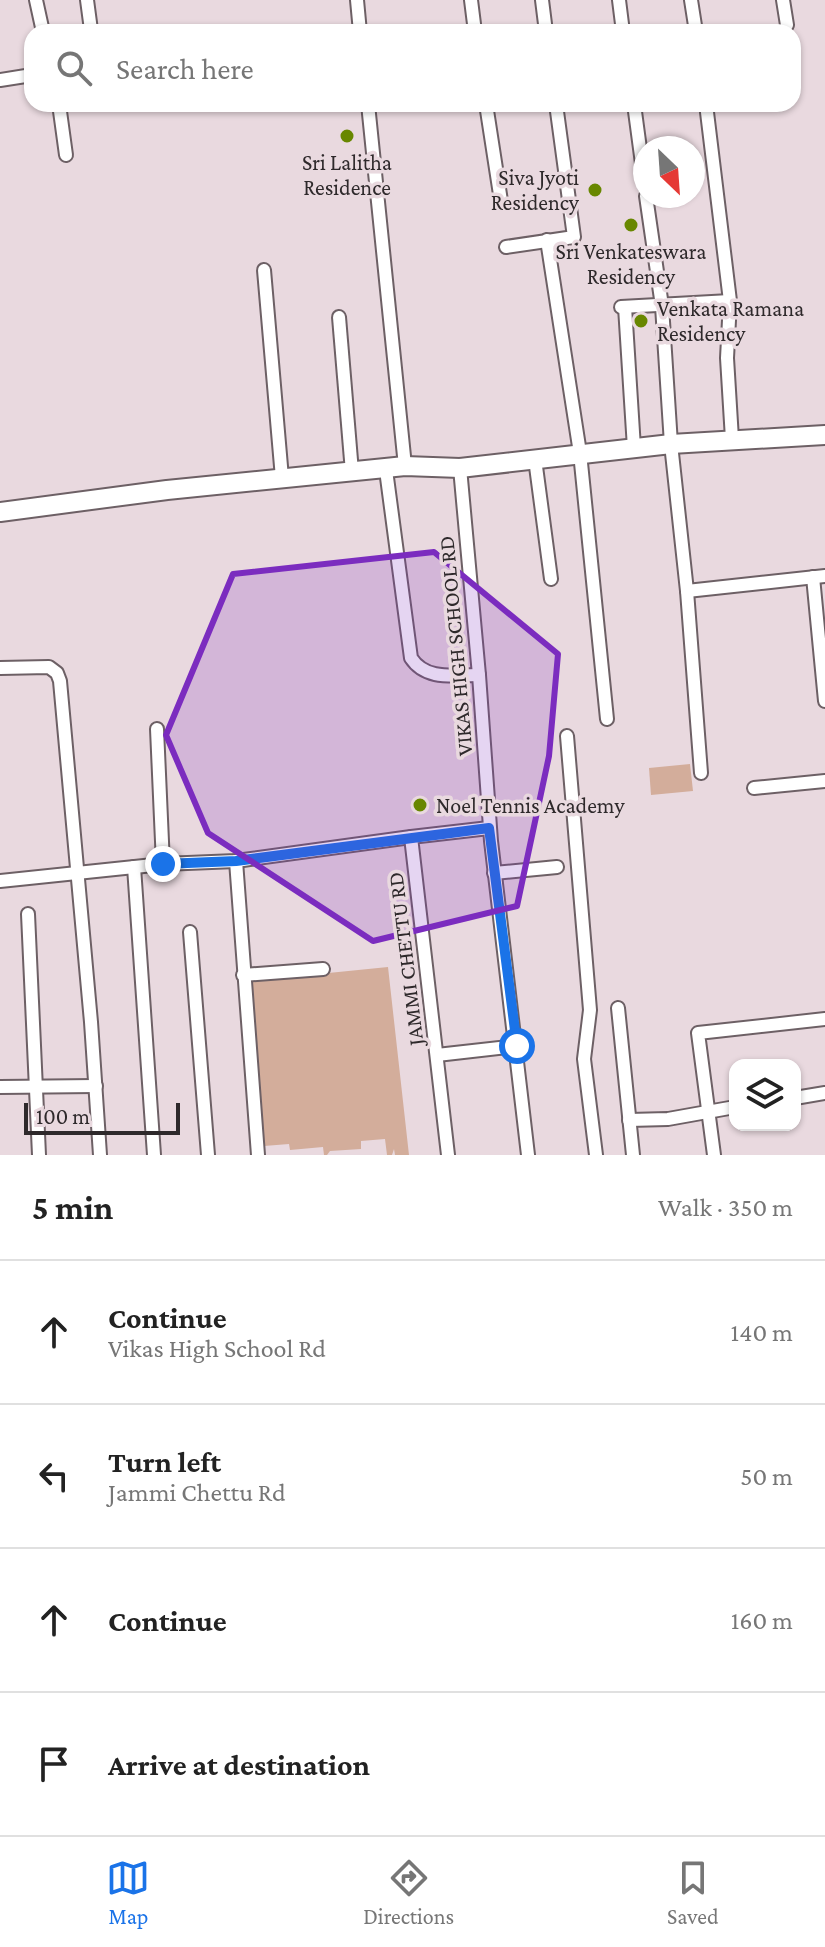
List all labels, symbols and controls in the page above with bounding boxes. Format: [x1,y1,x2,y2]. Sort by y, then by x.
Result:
search box [24,24,801,112]
icon: search [52,46,96,90]
text: Search here [116,52,254,85]
marker: Sri Lalitha Residence [338,127,356,145]
north arrow [633,136,705,208]
place label: Sri Lalitha Residence [302,150,392,200]
place label: Siva Jyoti Residency [491,165,580,215]
marker: Siva Jyoti Residency [586,181,604,199]
marker: Sri Venkateswara Residency [622,216,640,234]
place label: Sri Venkateswara Residency [556,239,706,289]
place label: Venkata Ramana Residency [657,296,804,346]
marker: Venkata Ramana Residency [632,312,650,330]
street label: VIKAS HIGH SCHOOL RD [433,535,478,757]
place label: Noel Tennis Academy [436,793,625,818]
marker: Noel Tennis Academy [411,796,429,814]
route end [145,846,181,882]
street label: JAMMI CHETTU RD [382,871,429,1049]
route start [499,1028,535,1064]
map controls [729,1059,801,1131]
button: layers [729,1059,801,1131]
scale bar [24,1099,180,1135]
text: 100 m [36,1104,90,1129]
text: 5 min [32,1189,113,1226]
text: Walk · 350 m [658,1193,793,1222]
text: Continue [108,1301,227,1334]
icon: ahead [32,1310,76,1354]
text: 140 m [731,1318,793,1347]
text: Vikas High School Rd [108,1334,326,1363]
text: Turn left [108,1445,221,1478]
icon: left [32,1454,76,1498]
text: 50 m [740,1462,793,1491]
text: Jammi Chettu Rd [108,1478,286,1507]
icon: ahead [32,1598,76,1642]
text: Continue [108,1604,227,1637]
text: 160 m [731,1606,793,1635]
icon: arrive [32,1742,76,1786]
text: Arrive at destination [108,1748,370,1781]
tab: Map [106,1856,150,1929]
tab: Directions [363,1856,454,1929]
tab: Saved [667,1856,719,1929]

